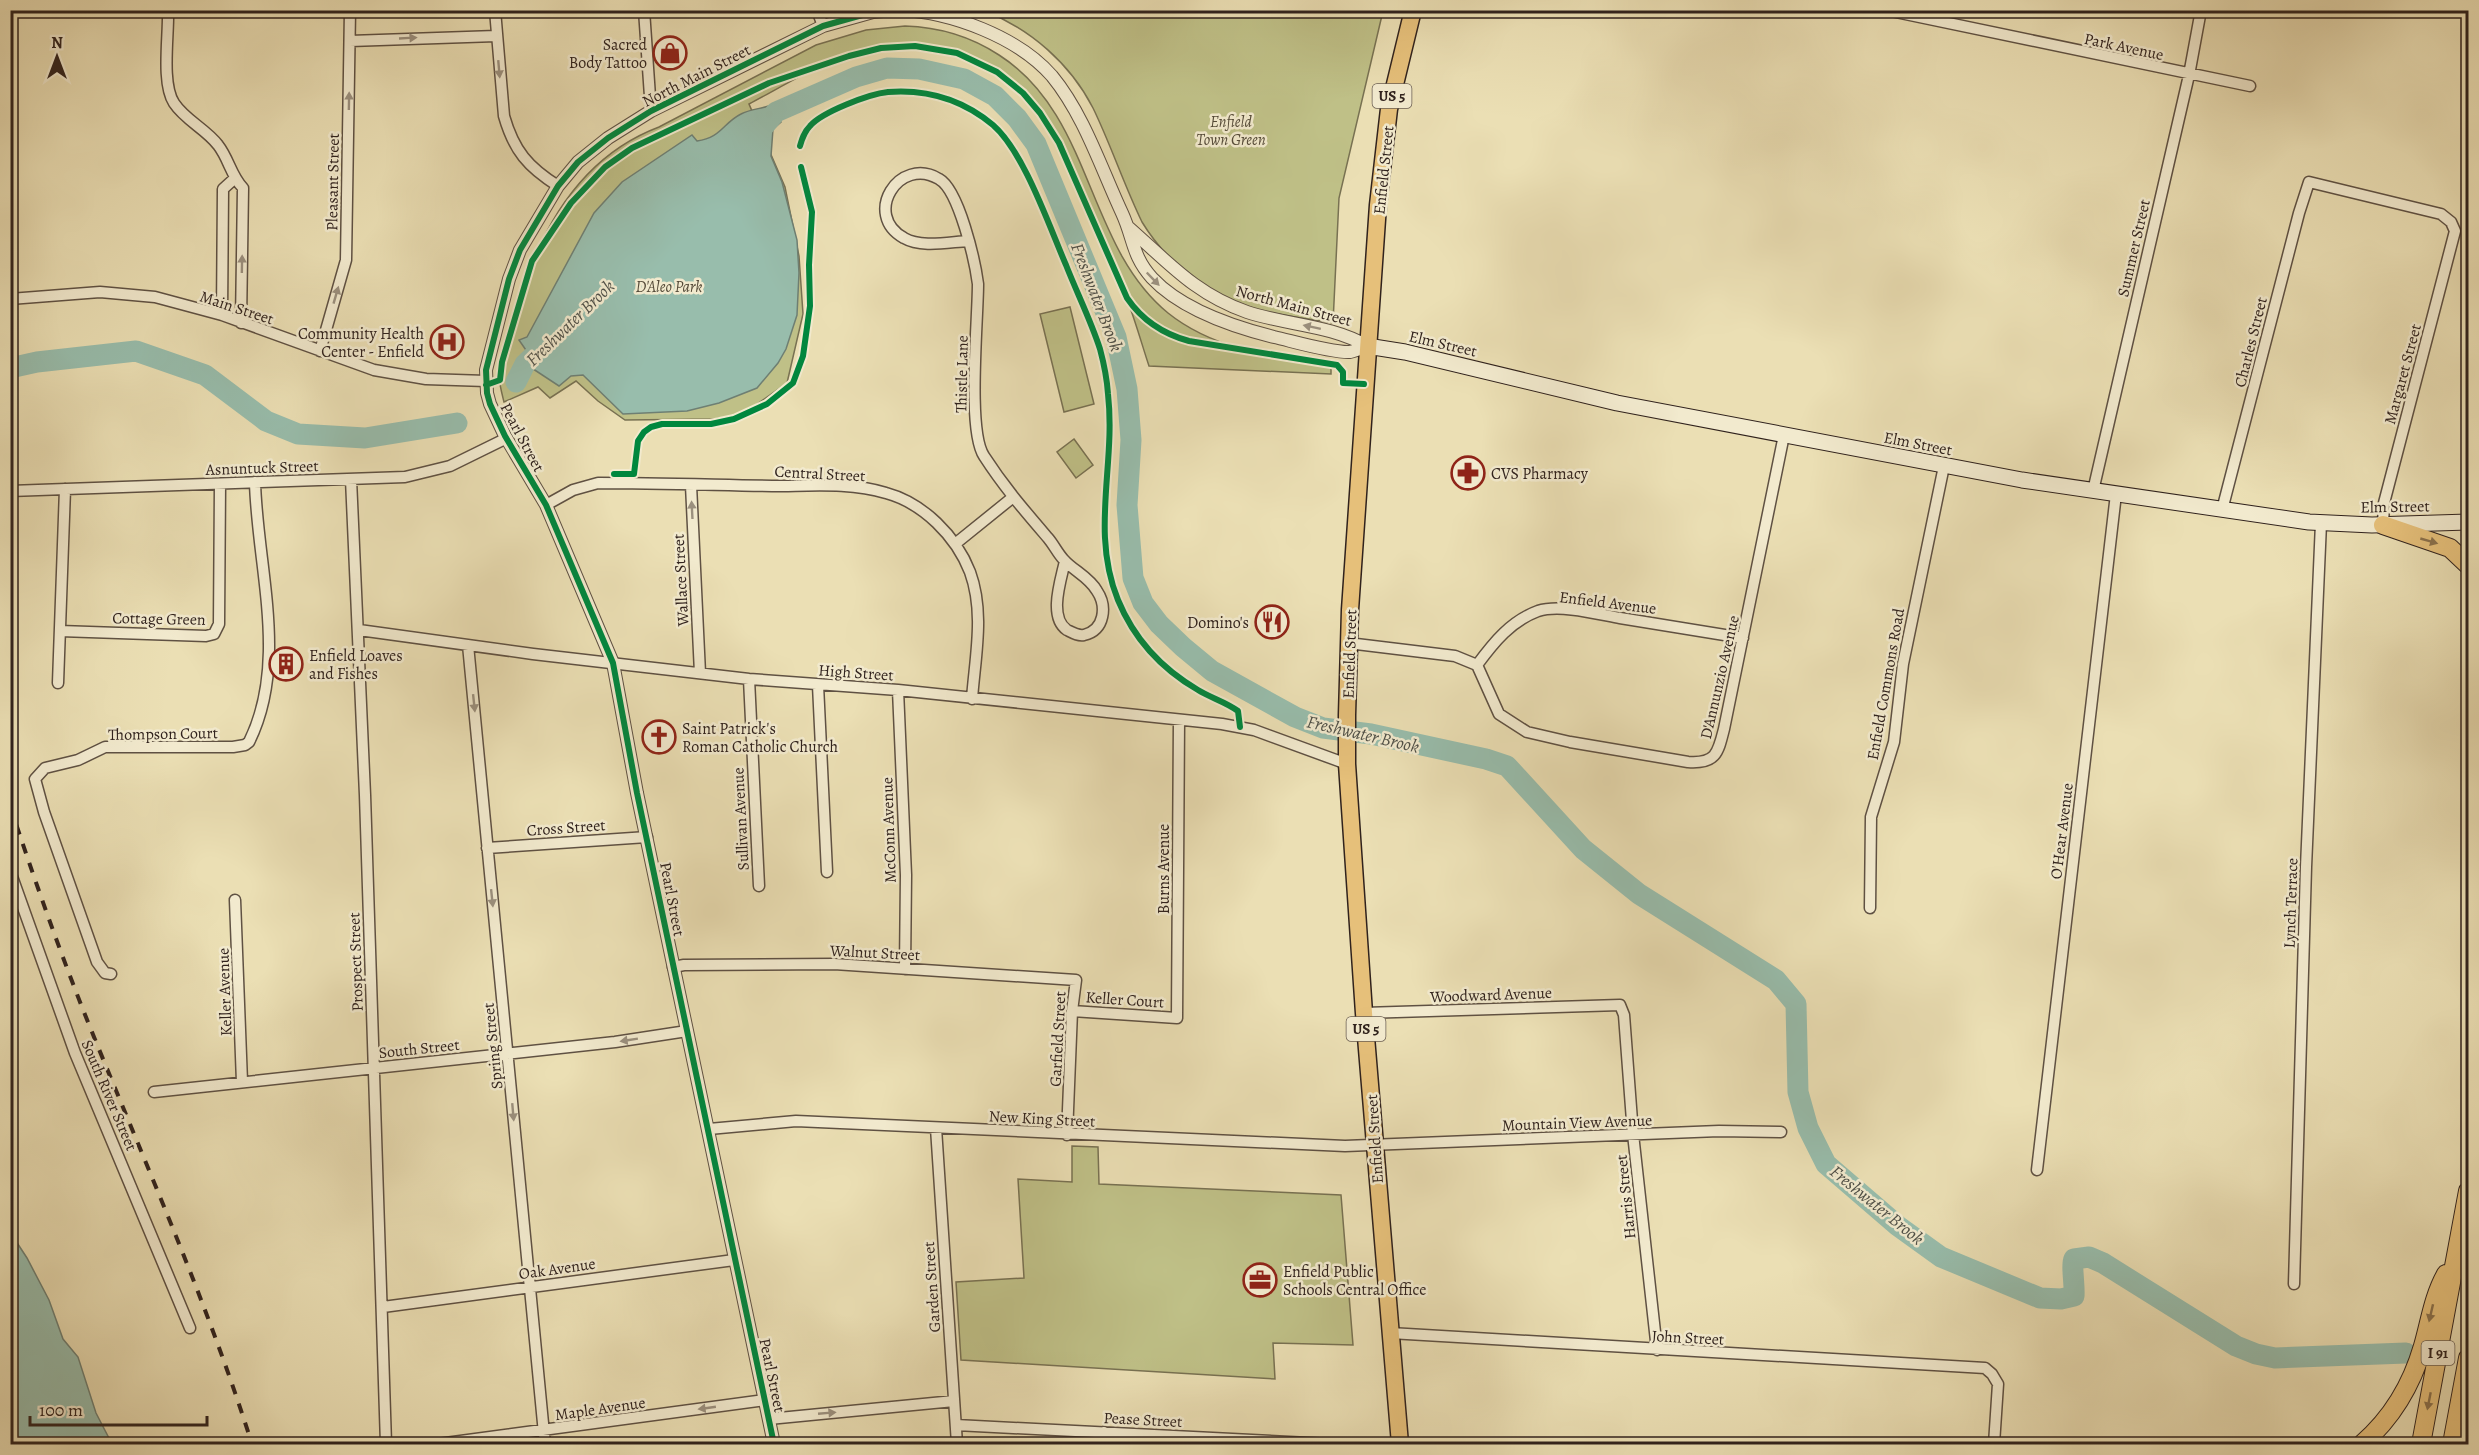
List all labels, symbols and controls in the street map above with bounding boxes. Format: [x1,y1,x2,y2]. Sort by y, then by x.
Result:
north arrow [27,27,87,87]
street label: Park Avenue [2082,28,2166,66]
text: N [51,32,63,54]
one-way arrow [399,34,418,43]
place label: Sacred Body Tattoo [569,34,647,74]
shop icon: Sacred Body Tattoo [652,35,688,71]
street label: North Main Street [638,39,754,113]
one-way arrow [494,59,504,78]
road number: US 5 [1372,84,1412,108]
one-way arrow [344,92,354,111]
park label: Enfield Town Green [1196,111,1266,151]
street label: Enfield Street [1368,125,1400,216]
street label: Pleasant Street [321,133,345,231]
street label: Summer Street [2112,197,2156,299]
water label: Freshwater Brook [1065,239,1129,355]
one-way arrow [237,255,246,274]
one-way arrow [1146,271,1160,286]
water label: Freshwater Brook [520,275,620,371]
park label: D'Aleo Park [636,276,702,298]
street label: North Main Street [1233,280,1354,332]
street label: Main Street [197,286,277,330]
one-way arrow [332,286,341,304]
street label: Charles Street [2229,295,2273,390]
one-way arrow [1302,322,1321,331]
street label: Margaret Street [2379,322,2427,427]
place label: Community Health Center - Enfield [298,323,424,363]
hospital icon: Community Health Center - Enfield [429,324,465,360]
street label: Elm Street [1407,325,1479,362]
street label: Thistle Lane [950,335,974,413]
street label: Pearl Street [495,399,549,476]
street label: Elm Street [1882,427,1954,461]
street label: Asnuntuck Street [204,455,319,481]
pharmacy icon: CVS Pharmacy [1450,455,1486,491]
street label: Central Street [774,461,866,487]
place label: CVS Pharmacy [1491,463,1589,485]
street label: Elm Street [2360,495,2430,519]
one-way arrow [688,500,697,519]
street label: Wallace Street [668,533,694,628]
one-way arrow [2420,537,2438,546]
street label: Enfield Avenue [1558,586,1658,620]
restaurant icon: Domino's [1254,604,1290,640]
street label: Enfield Commons Road [1862,606,1910,762]
street label: Cottage Green [112,607,206,631]
street label: Enfield Street [1337,609,1363,699]
place label: Domino's [1187,612,1249,634]
street label: D'Annunzio Avenue [1695,613,1745,741]
place label: Enfield Loaves and Fishes [309,645,403,685]
building icon: Enfield Loaves and Fishes [268,646,304,682]
street label: High Street [818,659,894,687]
one-way arrow [469,694,479,713]
water label: Freshwater Brook [1304,709,1422,759]
place label: Saint Patrick's Roman Catholic Church [682,718,839,758]
church icon: Saint Patrick's Roman Catholic Church [641,719,677,755]
street label: Thompson Court [108,722,218,746]
street label: Sullivan Avenue [727,767,755,871]
street label: McConn Avenue [876,777,902,883]
street label: O'Hear Avenue [2045,782,2079,880]
street label: Cross Street [526,814,606,842]
street label: Burns Avenue [1153,824,1175,914]
street label: Lynch Terrace [2278,857,2304,949]
street label: Pearl Street [654,860,690,938]
one-way arrow [487,888,497,907]
street label: Prospect Street [343,912,369,1012]
street label: Walnut Street [828,940,921,966]
street label: Keller Avenue [212,947,238,1037]
street label: Woodward Avenue [1429,982,1552,1008]
street label: Keller Court [1085,986,1165,1014]
street label: Garfield Street [1045,991,1071,1087]
street label: Spring Street [478,1002,508,1090]
road number: US 5 [1346,1017,1386,1041]
street label: South Street [378,1034,461,1064]
one-way arrow [620,1036,639,1045]
street label: South River Street [76,1037,142,1154]
street label: Enfield Street [1361,1094,1389,1184]
one-way arrow [508,1102,518,1121]
street label: New King Street [988,1105,1096,1133]
street label: Mountain View Avenue [1501,1109,1653,1137]
street label: Harris Street [1611,1154,1641,1240]
water label: Freshwater Brook [1825,1160,1929,1250]
street label: Garden Street [918,1241,946,1333]
street label: Oak Avenue [517,1253,597,1285]
place label: Enfield Public Schools Central Office [1283,1261,1426,1301]
office icon: Enfield Public Schools Central Office [1242,1262,1278,1298]
one-way arrow [2426,1304,2436,1322]
street label: John Street [1651,1325,1725,1351]
street label: Pearl Street [753,1336,791,1414]
road number: I 91 [2422,1341,2454,1365]
scale bar [30,1389,207,1427]
one-way arrow [2424,1391,2433,1410]
street label: Maple Avenue [553,1392,647,1426]
text: 100 m [39,1398,83,1422]
one-way arrow [698,1404,717,1413]
street label: Pease Street [1103,1407,1183,1433]
one-way arrow [818,1408,837,1418]

